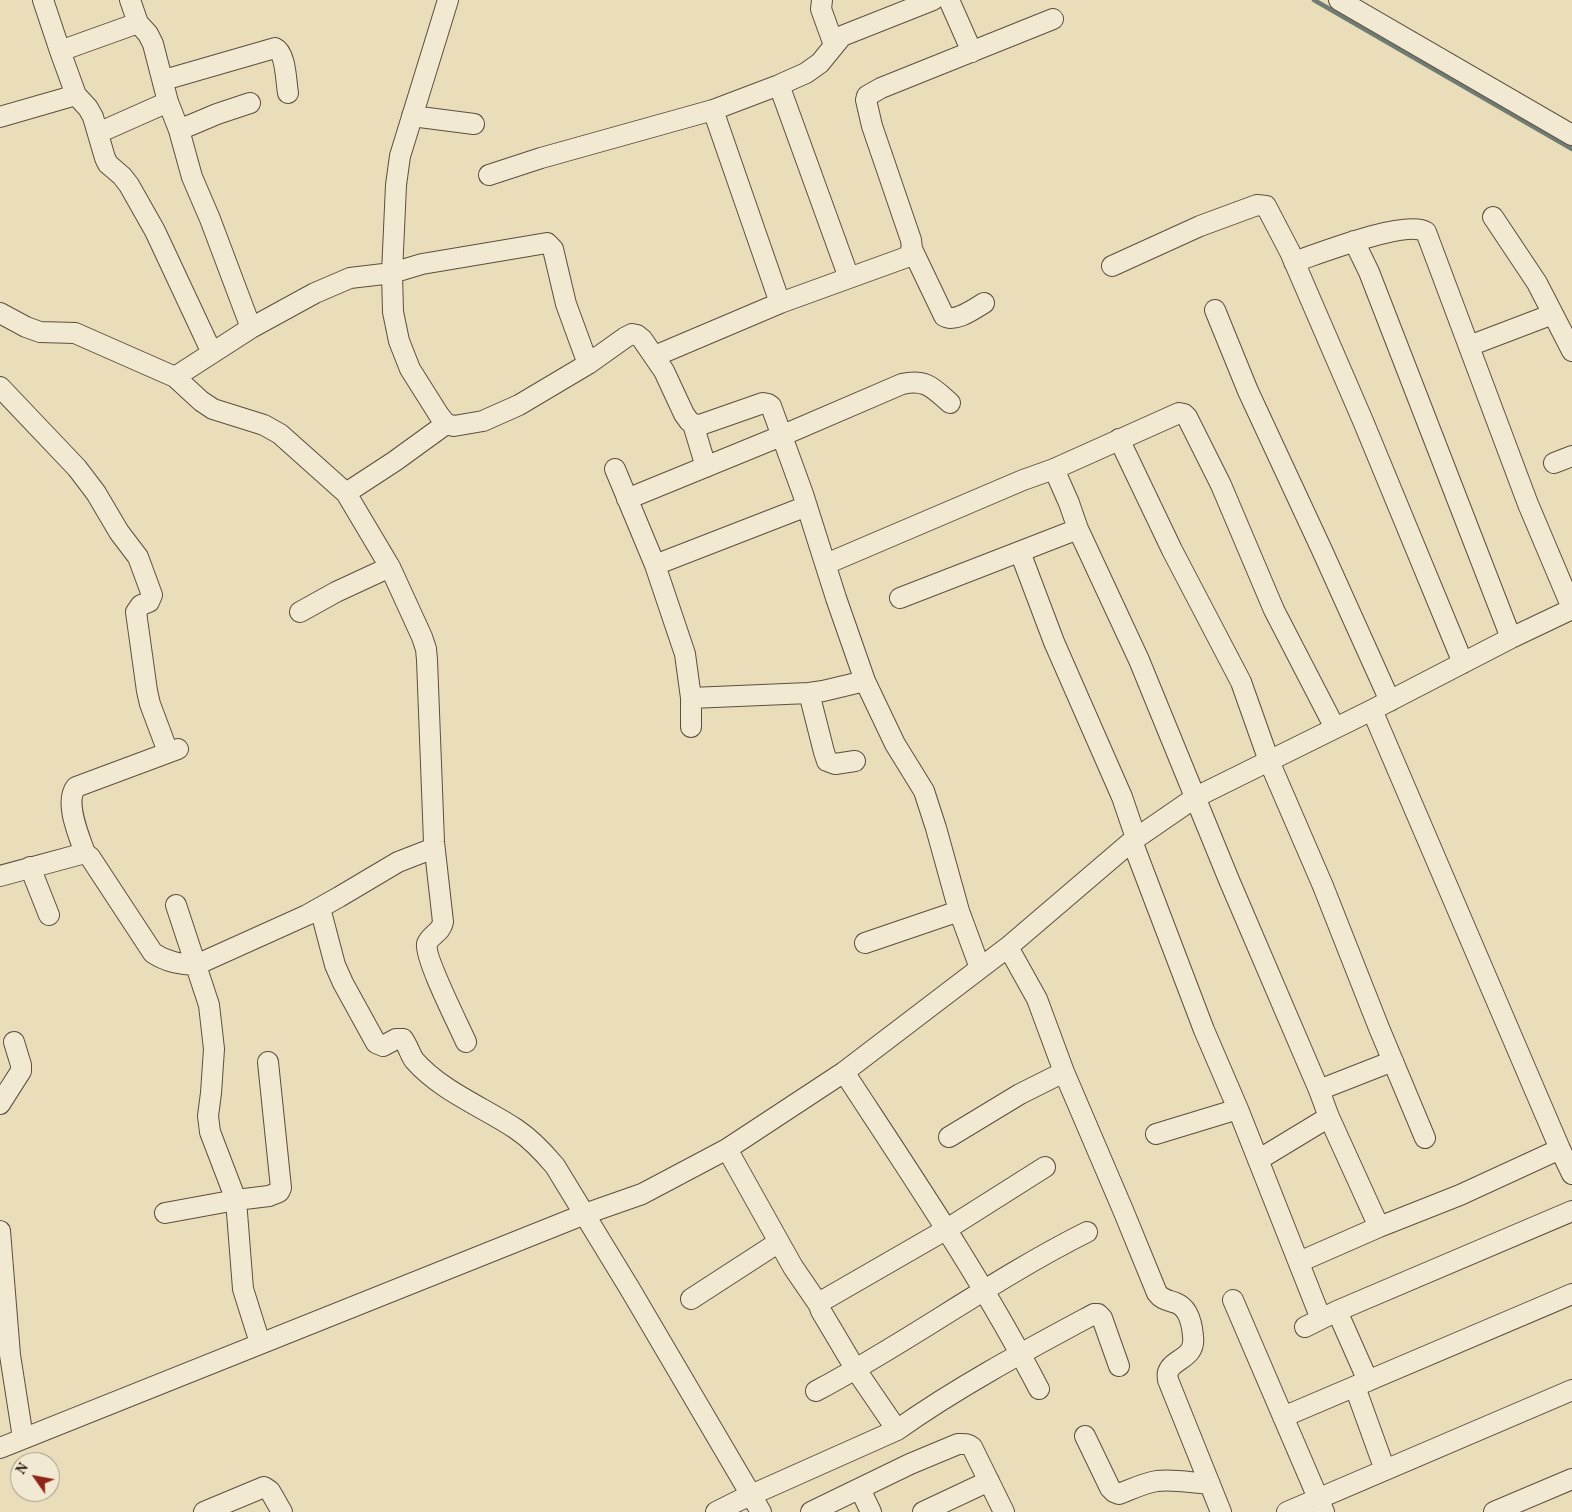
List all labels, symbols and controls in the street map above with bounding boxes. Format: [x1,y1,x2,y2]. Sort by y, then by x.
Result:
north arrow [10,1452,60,1502]
text: N [12,1460,34,1479]

